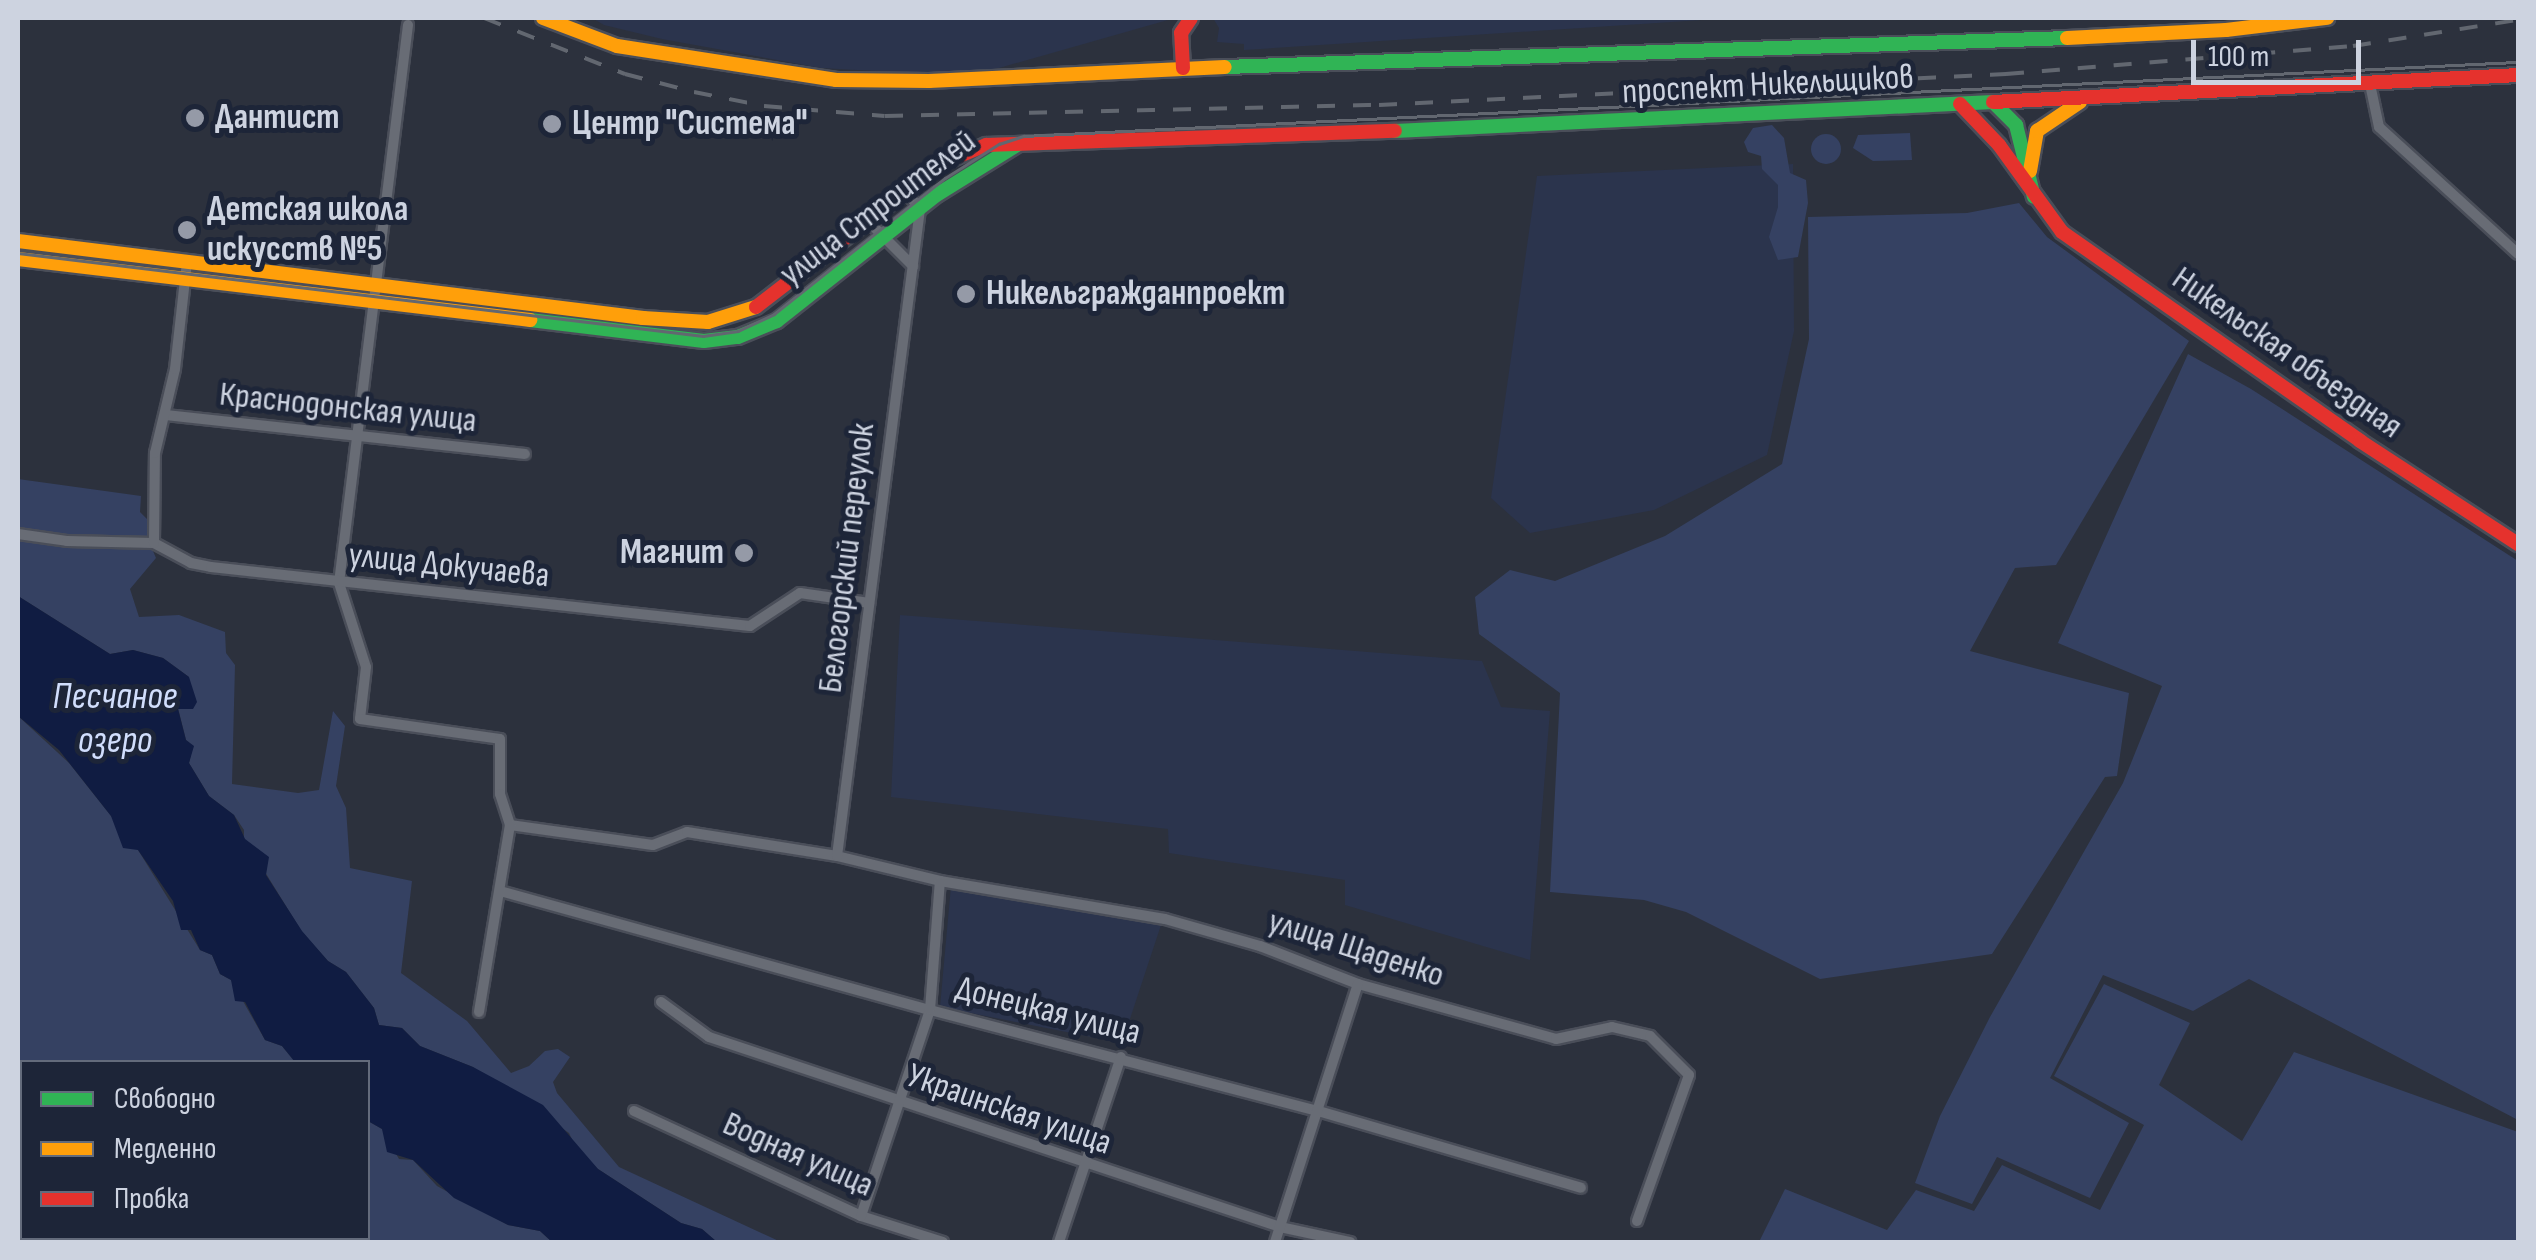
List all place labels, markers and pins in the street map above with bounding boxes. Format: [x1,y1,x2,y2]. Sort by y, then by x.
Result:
place label: Дантист [215,97,340,139]
place label: Центр "Система" [572,103,808,145]
marker: Дантист [184,107,206,129]
marker: Центр "Система" [541,113,563,135]
place label: Детская школа искусств №5 [207,189,408,271]
marker: Детская школа искусств №5 [176,219,198,241]
place label: Никельгражданпроект [986,273,1285,315]
marker: Никельгражданпроект [955,283,977,305]
place label: Магнит [620,532,724,574]
marker: Магнит [733,542,755,564]

